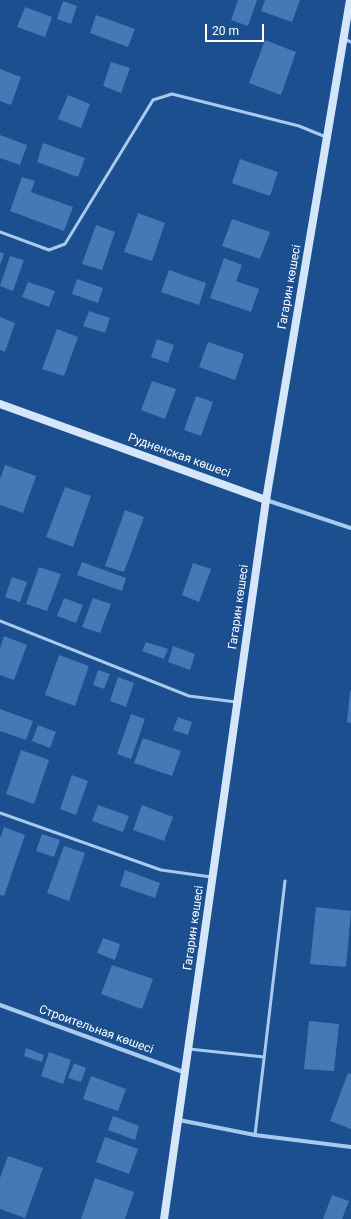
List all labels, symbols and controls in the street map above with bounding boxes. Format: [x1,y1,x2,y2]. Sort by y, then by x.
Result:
scale bar [207,16,266,42]
text: 20 m [212,24,239,38]
street label: Гагарин көшесі [275,244,305,330]
street label: Рудненская көшесі [126,431,232,481]
street label: Гагарин көшесі [226,564,252,650]
street label: Гагарин көшесі [181,885,207,971]
street label: Строительная көшесі [37,1003,155,1057]

